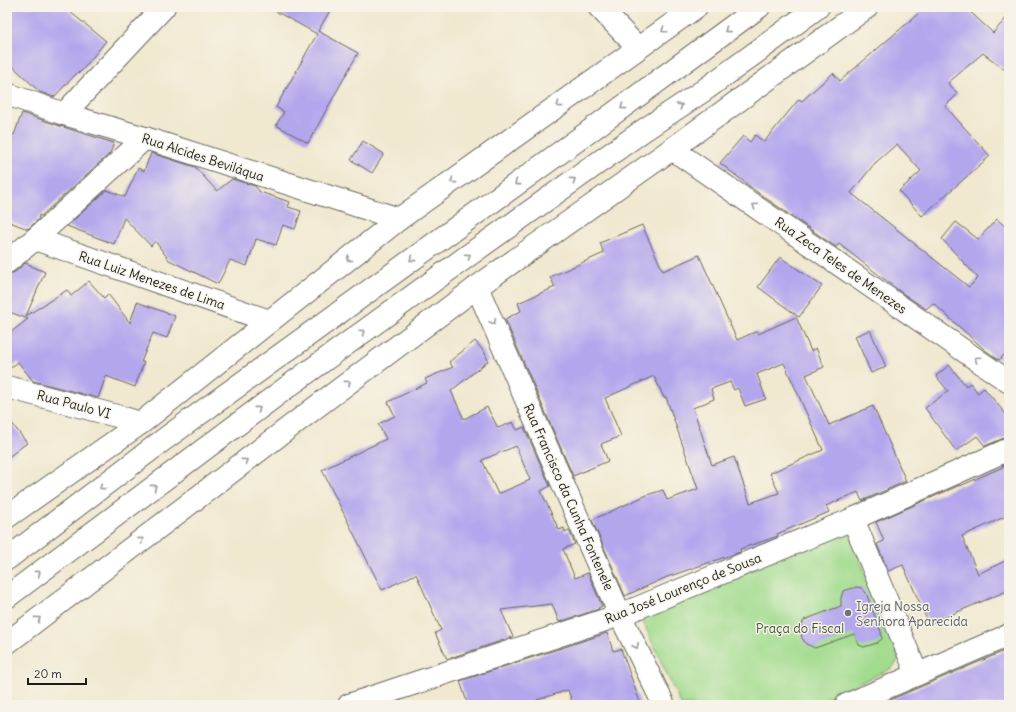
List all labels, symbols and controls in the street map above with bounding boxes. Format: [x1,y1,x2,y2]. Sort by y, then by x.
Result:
one-way arrow [662,25,669,32]
one-way arrow [725,25,732,32]
one-way arrow [556,100,563,107]
one-way arrow [620,102,627,109]
one-way arrow [676,103,683,111]
street label: Rua Alcides Beviláqua [139,130,266,185]
one-way arrow [450,176,457,184]
one-way arrow [515,178,522,185]
one-way arrow [569,178,576,185]
one-way arrow [752,203,759,211]
street label: Rua Zeca Teles de Menezes [771,213,910,318]
street label: Rua Luiz Menezes de Lima [77,247,227,313]
one-way arrow [346,254,353,261]
one-way arrow [409,254,416,262]
one-way arrow [463,254,470,261]
one-way arrow [488,319,496,326]
one-way arrow [358,330,365,337]
one-way arrow [974,357,981,364]
one-way arrow [344,381,351,388]
street label: Rua Paulo VI [35,386,113,423]
street label: Rua Francisco da Cunha Fontenele [520,401,617,593]
one-way arrow [253,407,260,414]
one-way arrow [240,459,247,466]
one-way arrow [99,482,106,489]
one-way arrow [149,485,156,492]
one-way arrow [137,538,144,545]
street label: Rua José Lourenço de Sousa [602,549,764,628]
one-way arrow [34,571,41,578]
place label: Igreja Nossa Senhora Aparecida [856,598,968,630]
marker: Igreja Nossa Senhora Aparecida [843,608,853,618]
one-way arrow [34,617,41,624]
park label: Praça do Fiscal [756,620,844,637]
one-way arrow [631,642,638,650]
scale bar [28,660,86,686]
text: 20 m [34,666,62,681]

